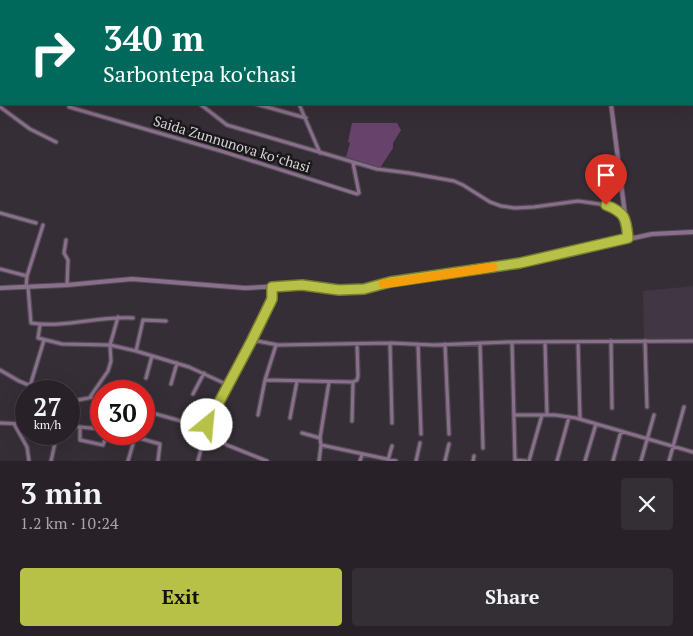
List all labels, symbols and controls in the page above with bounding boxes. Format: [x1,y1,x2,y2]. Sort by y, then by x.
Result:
text: 340 m [103,15,204,61]
icon: right [20,20,85,85]
text: Sarbontepa ko'chasi [103,59,297,88]
street label: Saida Zunnunova koʻchasi [151,111,313,176]
pin [585,154,627,205]
icon: arrive [592,161,620,189]
speed limit sign: 30 [90,380,155,445]
text: 27 [33,390,62,423]
position arrow [180,398,232,450]
text: km/h [34,417,61,432]
text: 3 min [20,473,102,513]
button: close [621,478,673,530]
text: 1.2 km · 10:24 [20,512,118,534]
button: Exit [20,568,342,626]
button: Share [352,568,673,626]

